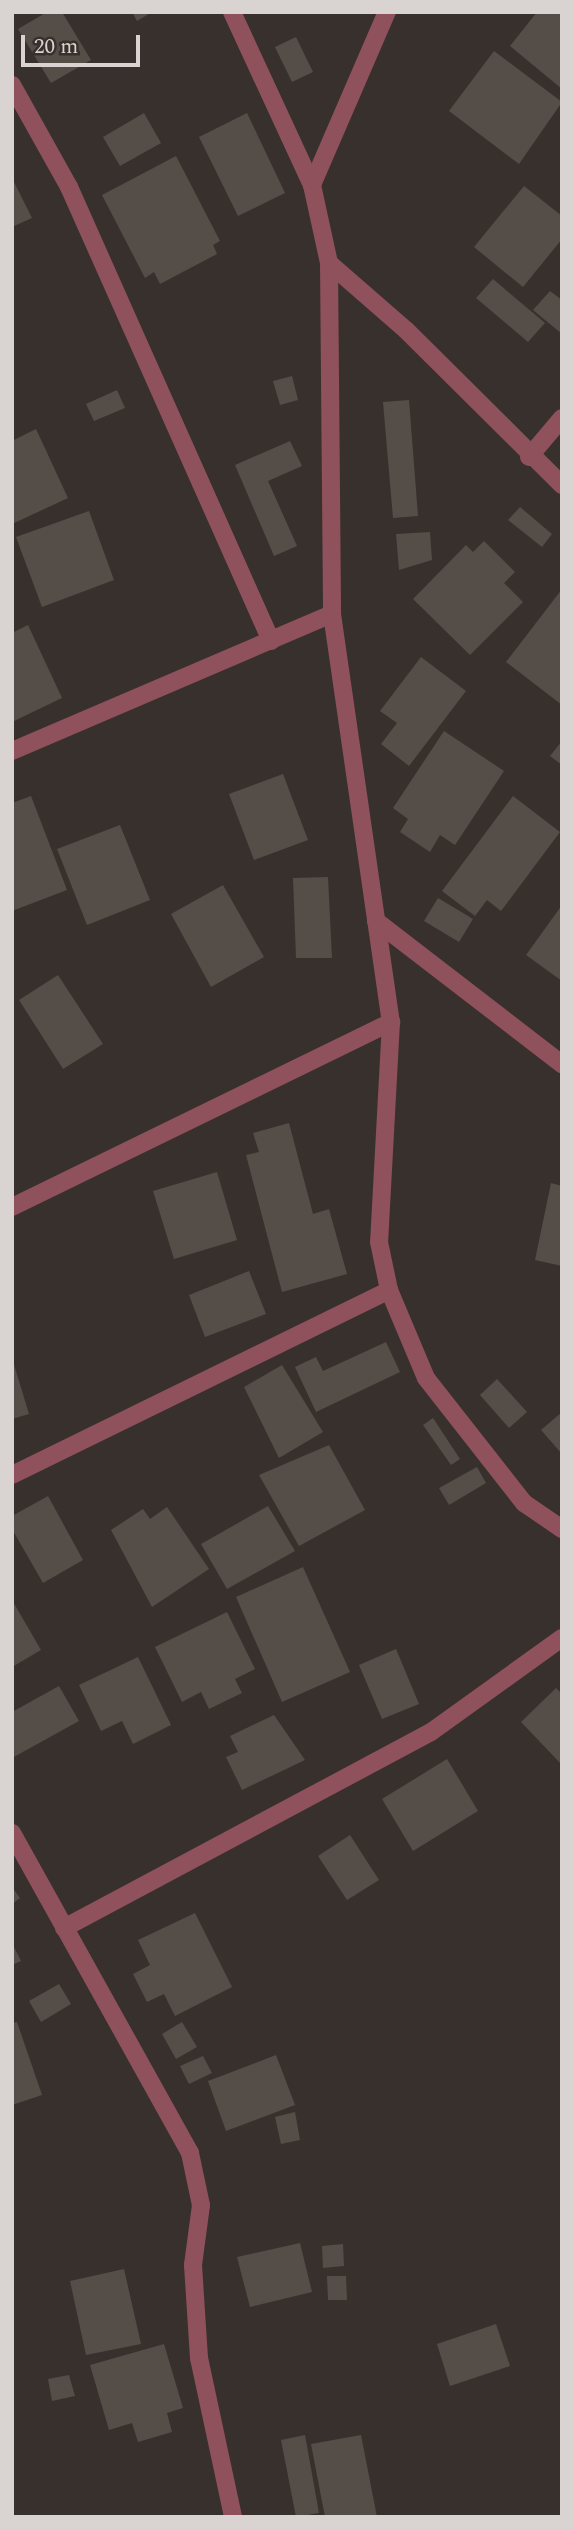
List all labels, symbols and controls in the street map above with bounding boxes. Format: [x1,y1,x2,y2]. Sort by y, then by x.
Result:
scale bar [24,21,144,65]
text: 20 m [34,31,78,63]

